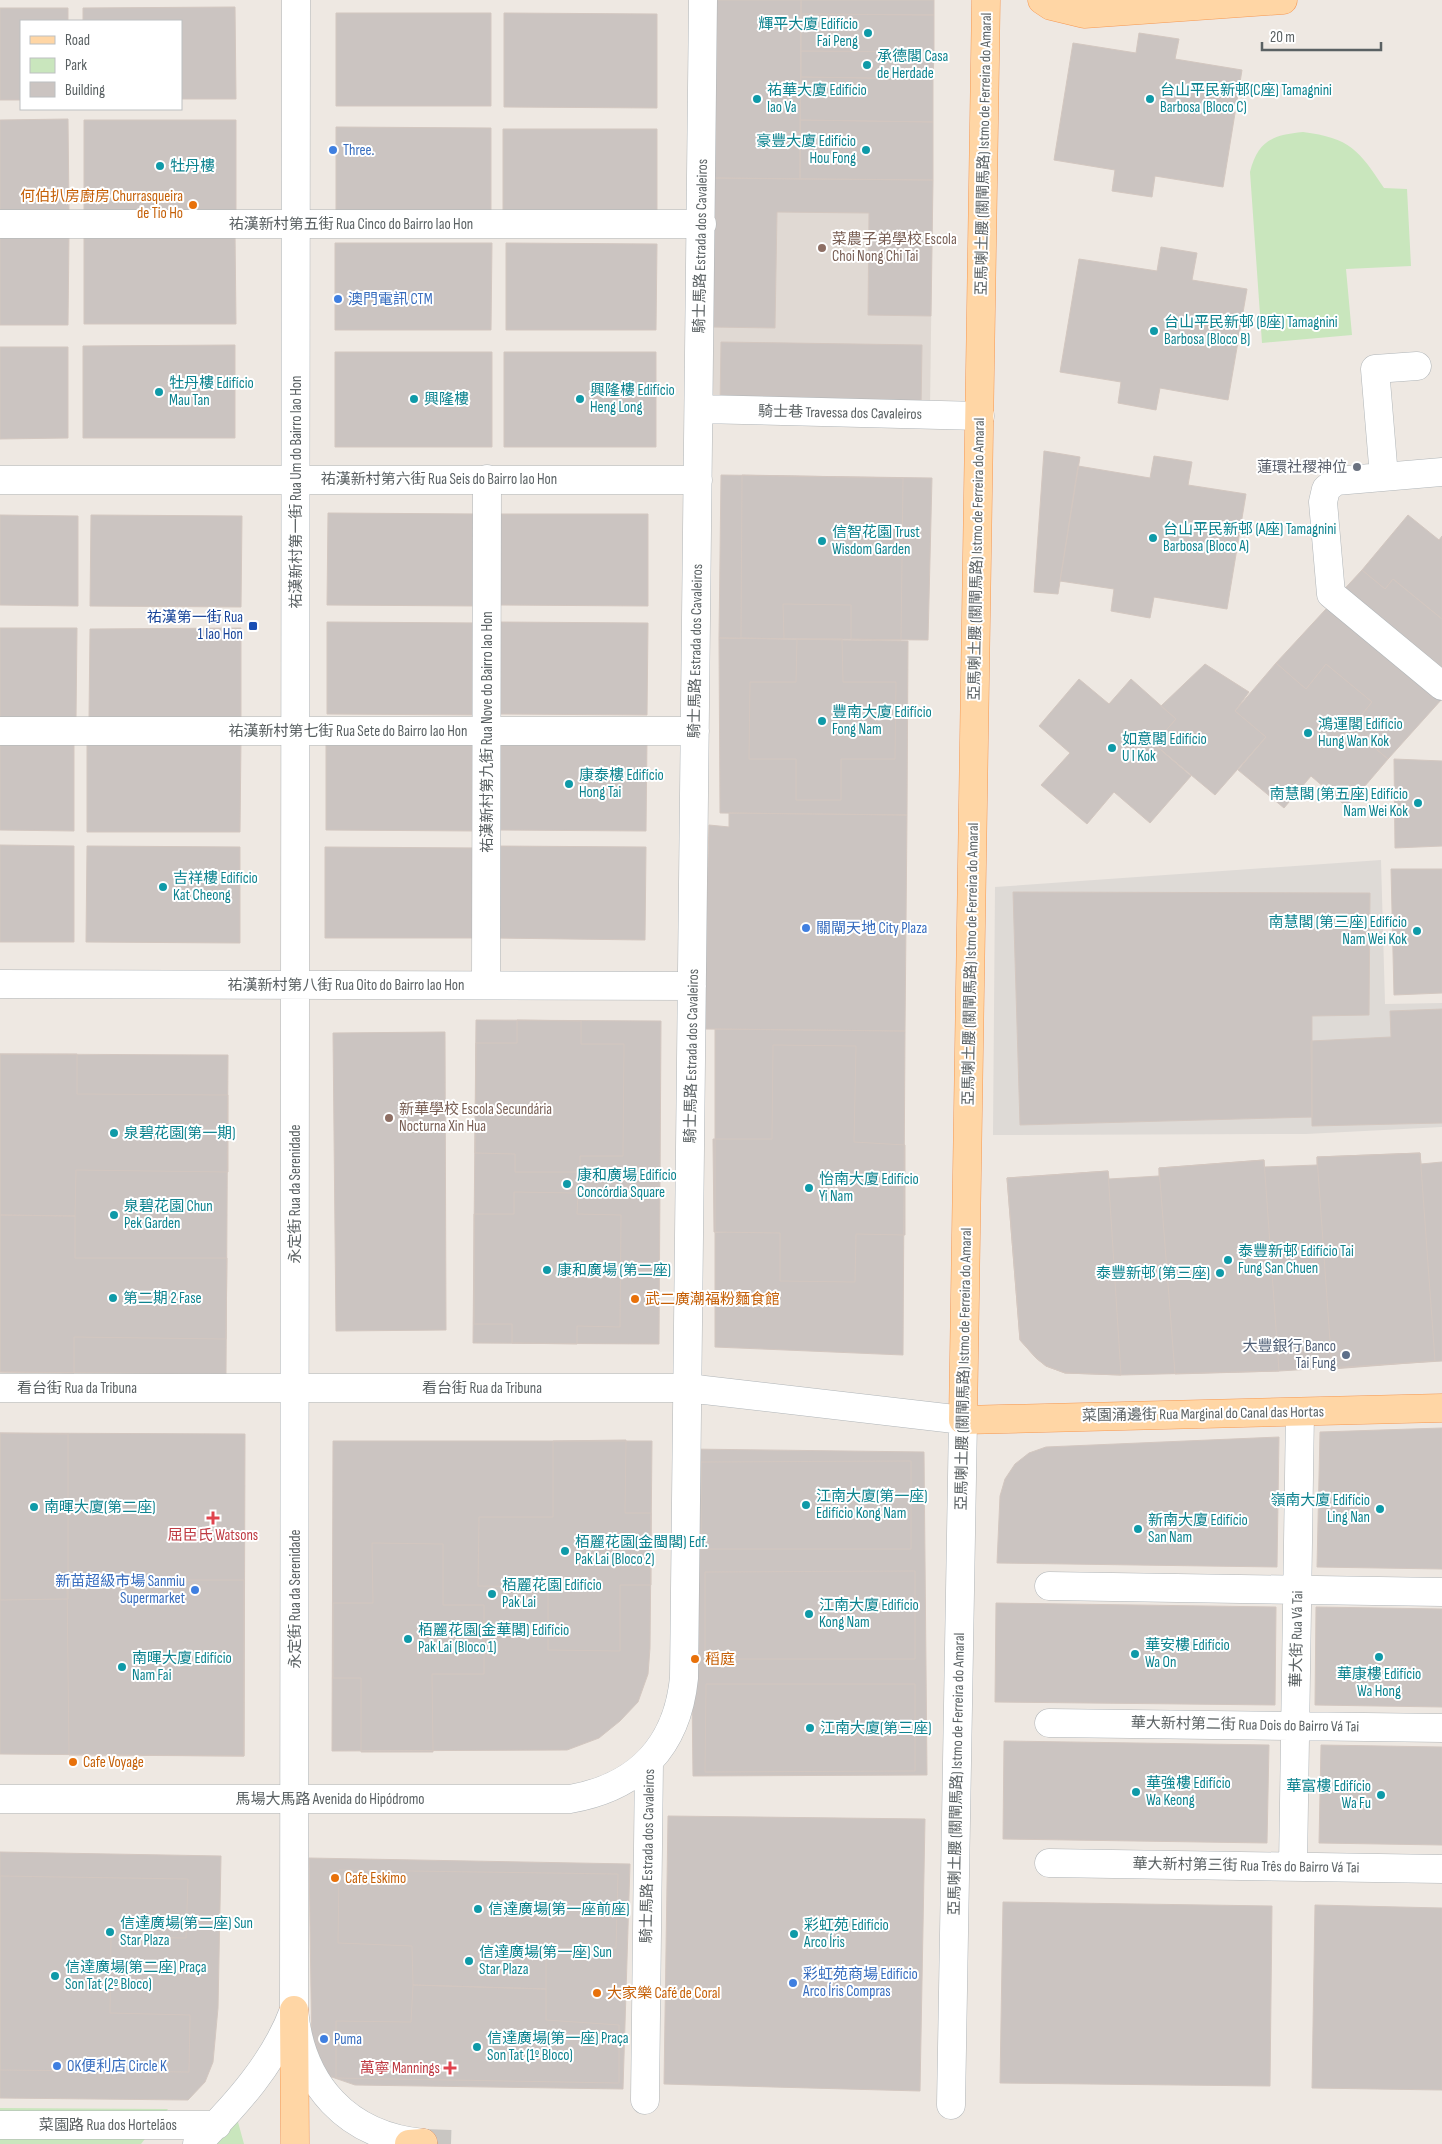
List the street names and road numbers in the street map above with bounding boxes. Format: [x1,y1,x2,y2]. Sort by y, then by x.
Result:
street label: 亞馬喇土腰 (關閘馬路) Istmo de Ferreira do Amaral [972,13,996,295]
street label: 騎士馬路 Estrada dos Cavaleiros [690,159,712,333]
street label: 祐漢新村第五街 Rua Cinco do Bairro Iao Hon [229,215,473,234]
street label: 祐漢新村第一街 Rua Um do Bairro Iao Hon [287,376,306,609]
street label: 騎士巷 Travessa dos Cavaleiros [758,402,922,424]
street label: 亞馬喇土腰 (關閘馬路) Istmo de Ferreira do Amaral [965,418,989,700]
street label: 祐漢新村第六街 Rua Seis do Bairro Iao Hon [321,470,557,489]
street label: 騎士馬路 Estrada dos Cavaleiros [685,564,707,738]
street label: 祐漢新村第九街 Rua Nove do Bairro Iao Hon [478,611,497,853]
street label: 祐漢新村第七街 Rua Sete do Bairro Iao Hon [229,722,467,741]
street label: 亞馬喇土腰 (關閘馬路) Istmo de Ferreira do Amaral [959,823,983,1105]
street label: 騎士馬路 Estrada dos Cavaleiros [681,969,703,1143]
street label: 祐漢新村第八街 Rua Oito do Bairro Iao Hon [228,976,464,995]
street label: 永定街 Rua da Serenidade [286,1124,305,1264]
street label: 亞馬喇土腰 (關閘馬路) Istmo de Ferreira do Amaral [952,1228,976,1510]
street label: 看台街 Rua da Tribuna [17,1379,137,1398]
street label: 看台街 Rua da Tribuna [422,1379,542,1398]
street label: 菜園涌邊街 Rua Marginal do Canal das Hortas [1082,1402,1324,1426]
street label: 永定街 Rua da Serenidade [286,1529,305,1669]
street label: 華大街 Rua Vá Tai [1287,1590,1307,1688]
street label: 亞馬喇土腰 (關閘馬路) Istmo de Ferreira do Amaral [945,1633,969,1915]
street label: 華大新村第二街 Rua Dois do Bairro Vá Tai [1131,1714,1359,1736]
street label: 騎士馬路 Estrada dos Cavaleiros [637,1769,659,1943]
street label: 馬場大馬路 Avenida do Hipódromo [235,1790,425,1809]
street label: 華大新村第三街 Rua Três do Bairro Vá Tai [1132,1855,1360,1877]
street label: 菜園路 Rua dos Hortelãos [39,2116,177,2135]

